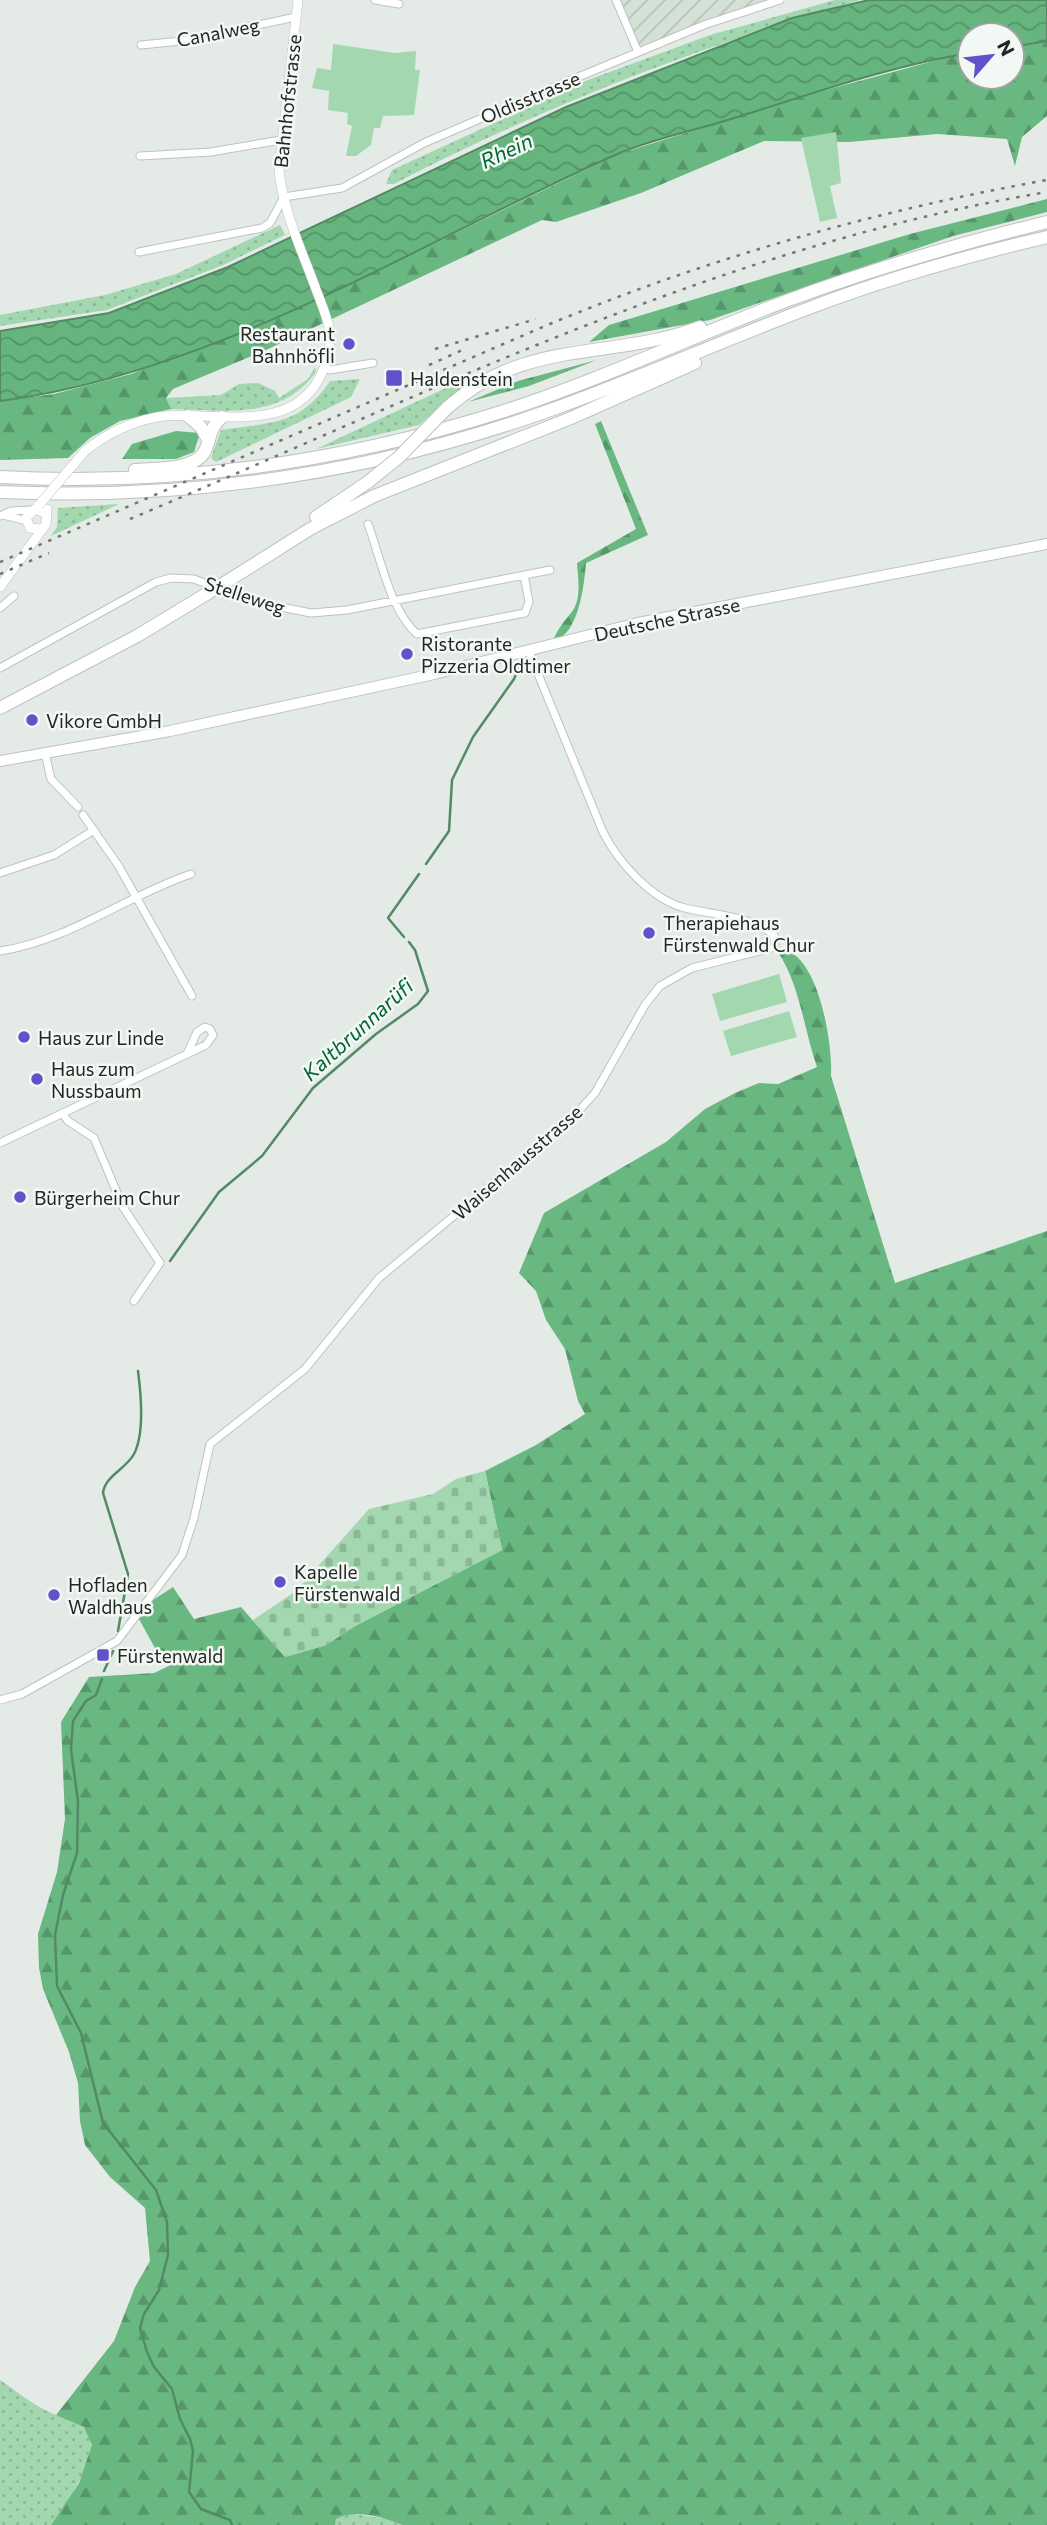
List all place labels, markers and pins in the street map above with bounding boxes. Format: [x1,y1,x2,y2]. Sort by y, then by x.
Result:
place label: Restaurant Bahnhöfli [240,322,335,367]
marker: Restaurant Bahnhöfli [341,336,357,352]
place label: Haldenstein [410,367,513,390]
marker: Haldenstein [384,368,404,388]
place label: Ristorante Pizzeria Oldtimer [421,632,571,677]
marker: Ristorante Pizzeria Oldtimer [399,646,415,662]
place label: Vikore GmbH [46,709,162,732]
marker: Vikore GmbH [24,712,40,728]
place label: Therapiehaus Fürstenwald Chur [663,911,815,956]
marker: Therapiehaus Fürstenwald Chur [641,925,657,941]
place label: Haus zur Linde [38,1026,164,1049]
marker: Haus zur Linde [16,1029,32,1045]
place label: Haus zum Nussbaum [51,1057,142,1102]
marker: Haus zum Nussbaum [29,1071,45,1087]
place label: Bürgerheim Chur [34,1186,181,1209]
marker: Bürgerheim Chur [12,1189,28,1205]
place label: Kapelle Fürstenwald [294,1560,400,1605]
place label: Hofladen Waldhaus [68,1573,152,1618]
marker: Kapelle Fürstenwald [272,1574,288,1590]
marker: Hofladen Waldhaus [46,1587,62,1603]
place label: Fürstenwald [117,1644,223,1667]
marker: Fürstenwald [95,1647,111,1663]

